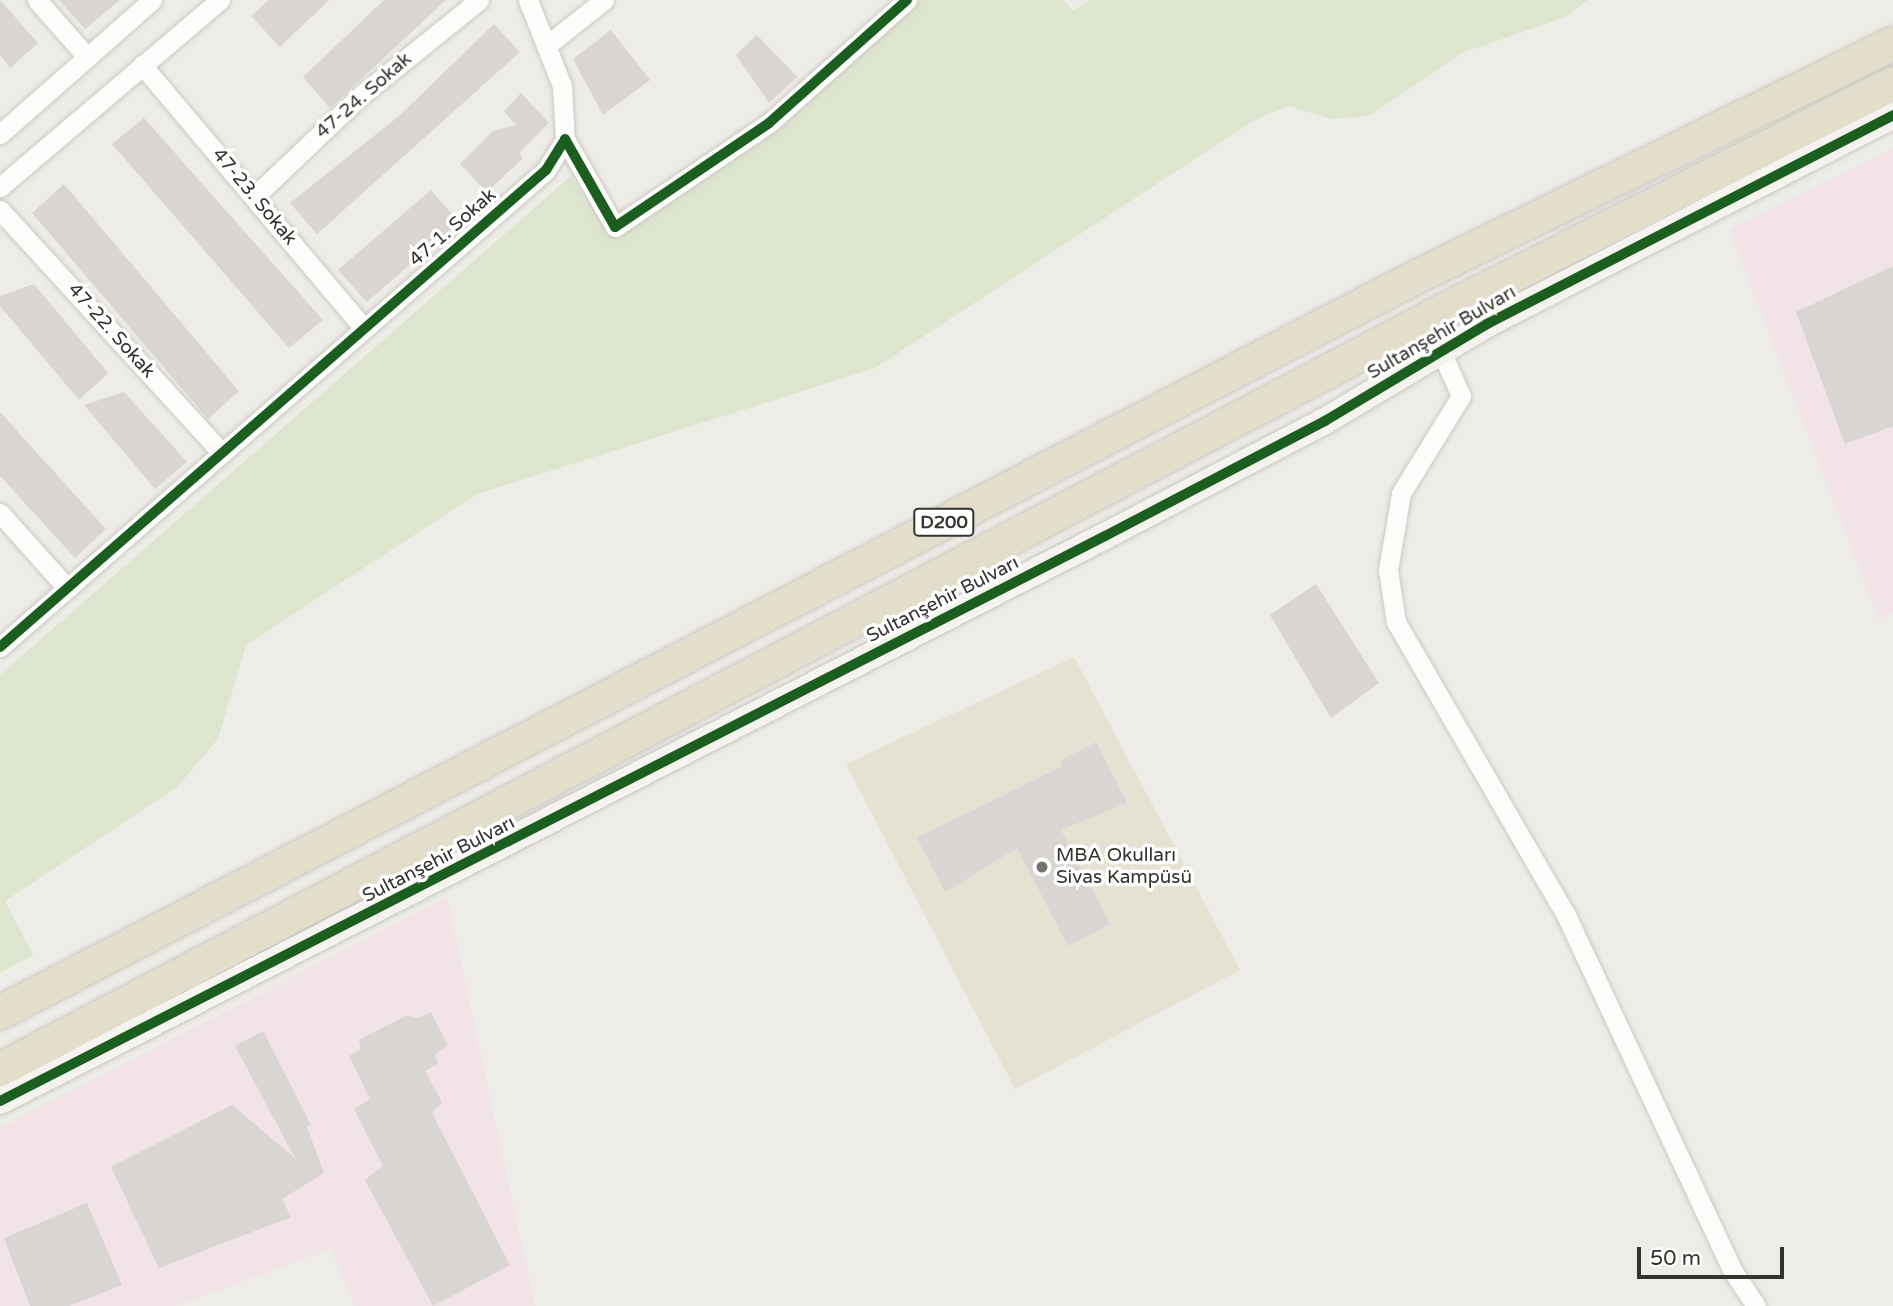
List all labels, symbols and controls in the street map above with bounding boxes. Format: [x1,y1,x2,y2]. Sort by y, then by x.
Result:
street label: 47-24. Sokak [311,48,417,144]
street label: 47-23. Sokak [207,144,301,250]
street label: 47-1. Sokak [405,184,501,272]
street label: 47-22. Sokak [63,279,159,383]
street label: Sultanşehir Bulvarı [1364,281,1520,385]
road number: D200 [912,508,976,536]
street label: Sultanşehir Bulvarı [863,552,1023,648]
street label: Sultanşehir Bulvarı [359,812,519,908]
place label: MBA Okulları Sivas Kampüsü [1056,845,1192,889]
marker: MBA Okulları Sivas Kampüsü [1034,859,1050,875]
scale bar [1641,1232,1788,1276]
text: 50 m [1650,1246,1701,1271]

